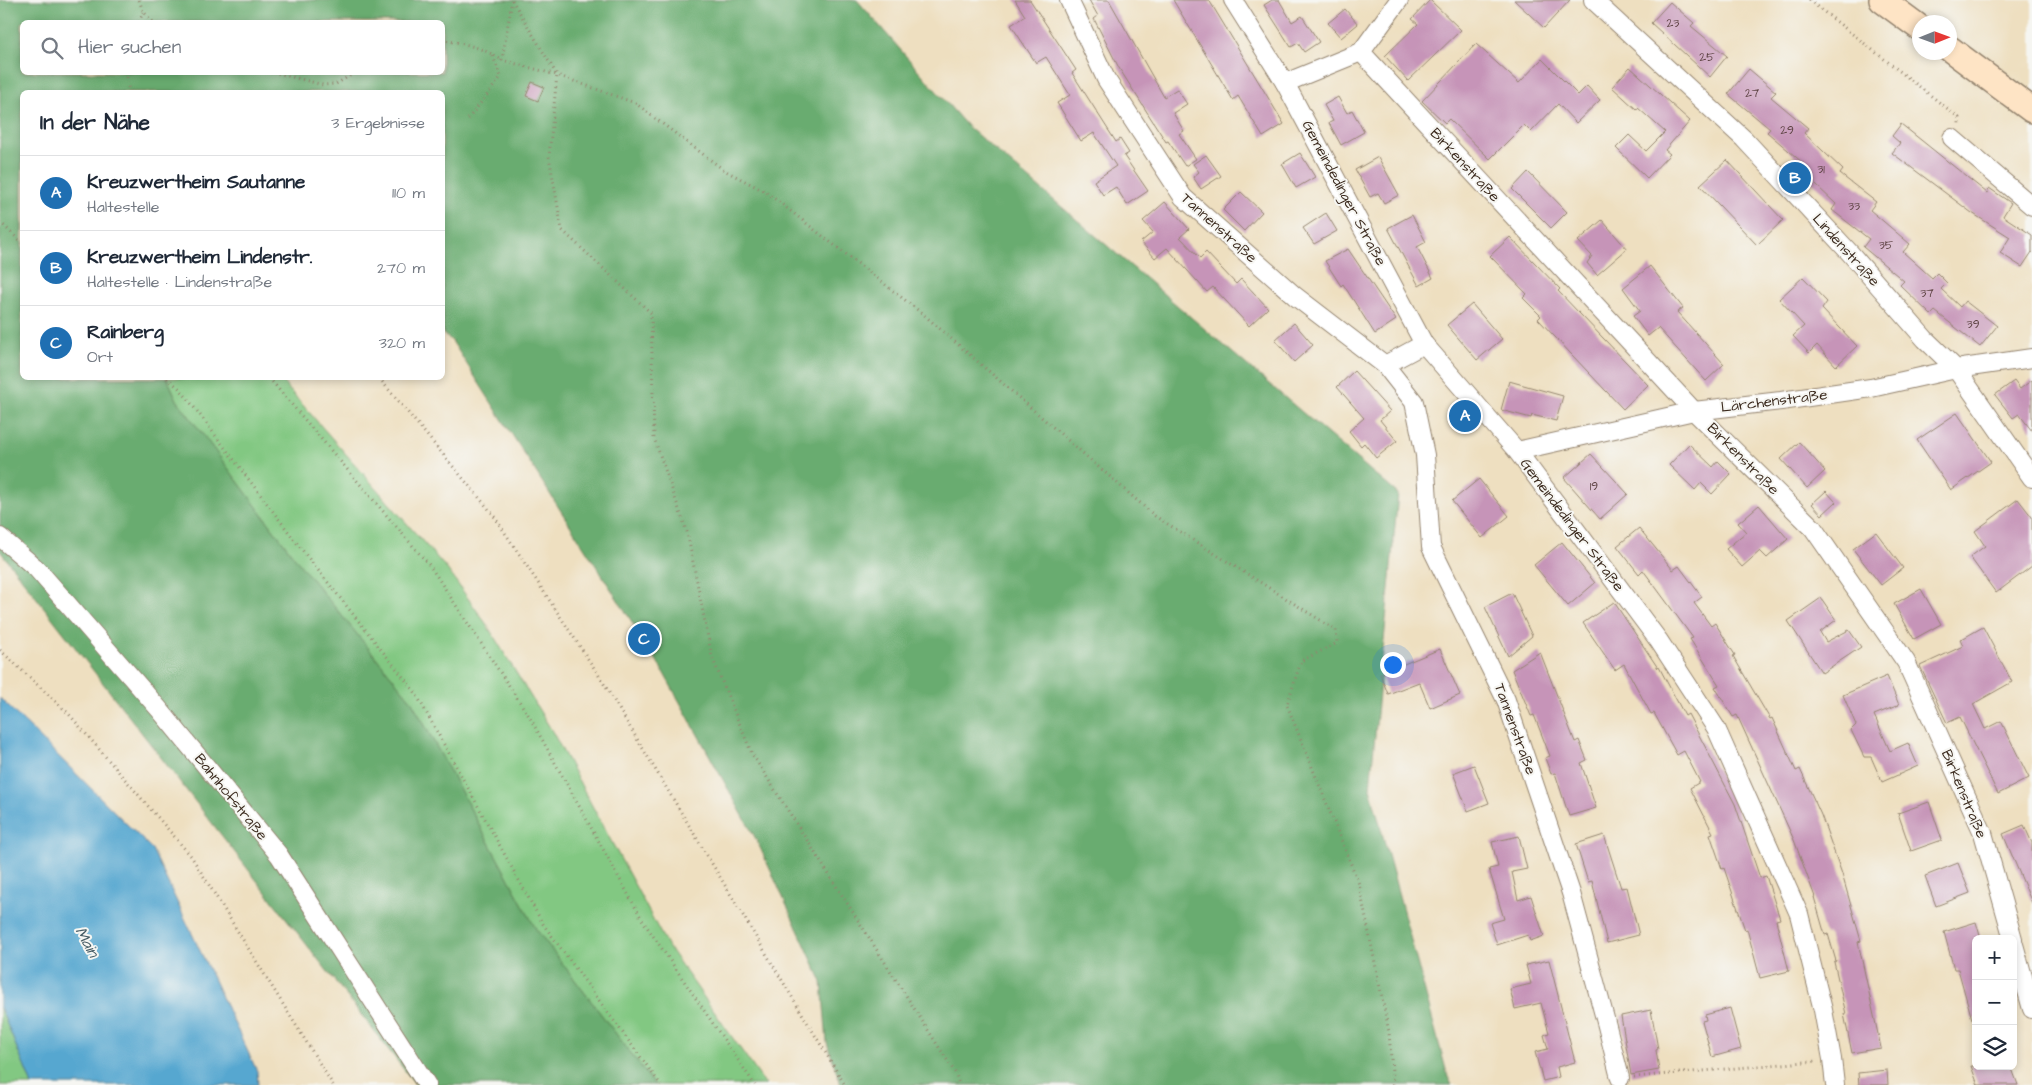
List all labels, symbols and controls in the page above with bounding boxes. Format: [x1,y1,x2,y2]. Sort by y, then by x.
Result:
house number: 23 [1667,15,1679,32]
north arrow [1912,15,1957,60]
search box [20,20,445,75]
icon: search [38,34,66,62]
text: Hier suchen [78,34,181,61]
house number: 25 [1699,49,1715,66]
house number: 27 [1745,85,1760,102]
text: In der Nähe [40,108,150,137]
text: 3 Ergebnisse [331,112,425,134]
street label: Gemeindedinger Straße [1296,117,1391,270]
house number: 29 [1780,122,1794,139]
street label: Birkenstraße [1425,123,1505,207]
pin: B [1779,159,1811,197]
house number: 31 [1817,161,1825,178]
text: Kreuzwertheim Sautanne [87,169,305,196]
text: A [51,182,61,204]
text: 110 m [392,182,425,204]
street label: Tannenstraße [1176,188,1262,268]
text: Haltestelle [87,196,159,218]
house number: 33 [1848,198,1860,215]
street label: Lindenstraße [1808,209,1884,291]
house number: 35 [1879,237,1894,254]
text: Kreuzwertheim Lindenstr. [87,244,313,271]
text: B [50,257,62,279]
text: 270 m [377,257,425,279]
text: Haltestelle · Lindenstraße [87,271,272,293]
house number: 37 [1920,285,1934,302]
house number: 39 [1967,316,1980,333]
text: Rainberg [87,319,164,346]
text: C [50,332,62,354]
text: 320 m [379,332,425,354]
text: Ort [87,346,113,368]
street label: Lärchenstraße [1720,384,1828,418]
pin: A [1449,397,1481,435]
street label: Birkenstraße [1702,418,1784,500]
street label: Gemeindedinger Straße [1514,454,1629,597]
house number: 19 [1590,478,1598,495]
pin: C [628,620,660,658]
your location [1380,652,1406,678]
street label: Tannenstraße [1489,680,1541,778]
street label: Birkenstraße [1936,746,1992,842]
street label: Bahnhofstraße [189,749,273,845]
water label: Main [70,923,105,963]
map controls [1972,935,2017,1070]
button: + [1972,935,2017,980]
button: − [1972,980,2017,1025]
button: layers [1972,1025,2017,1070]

